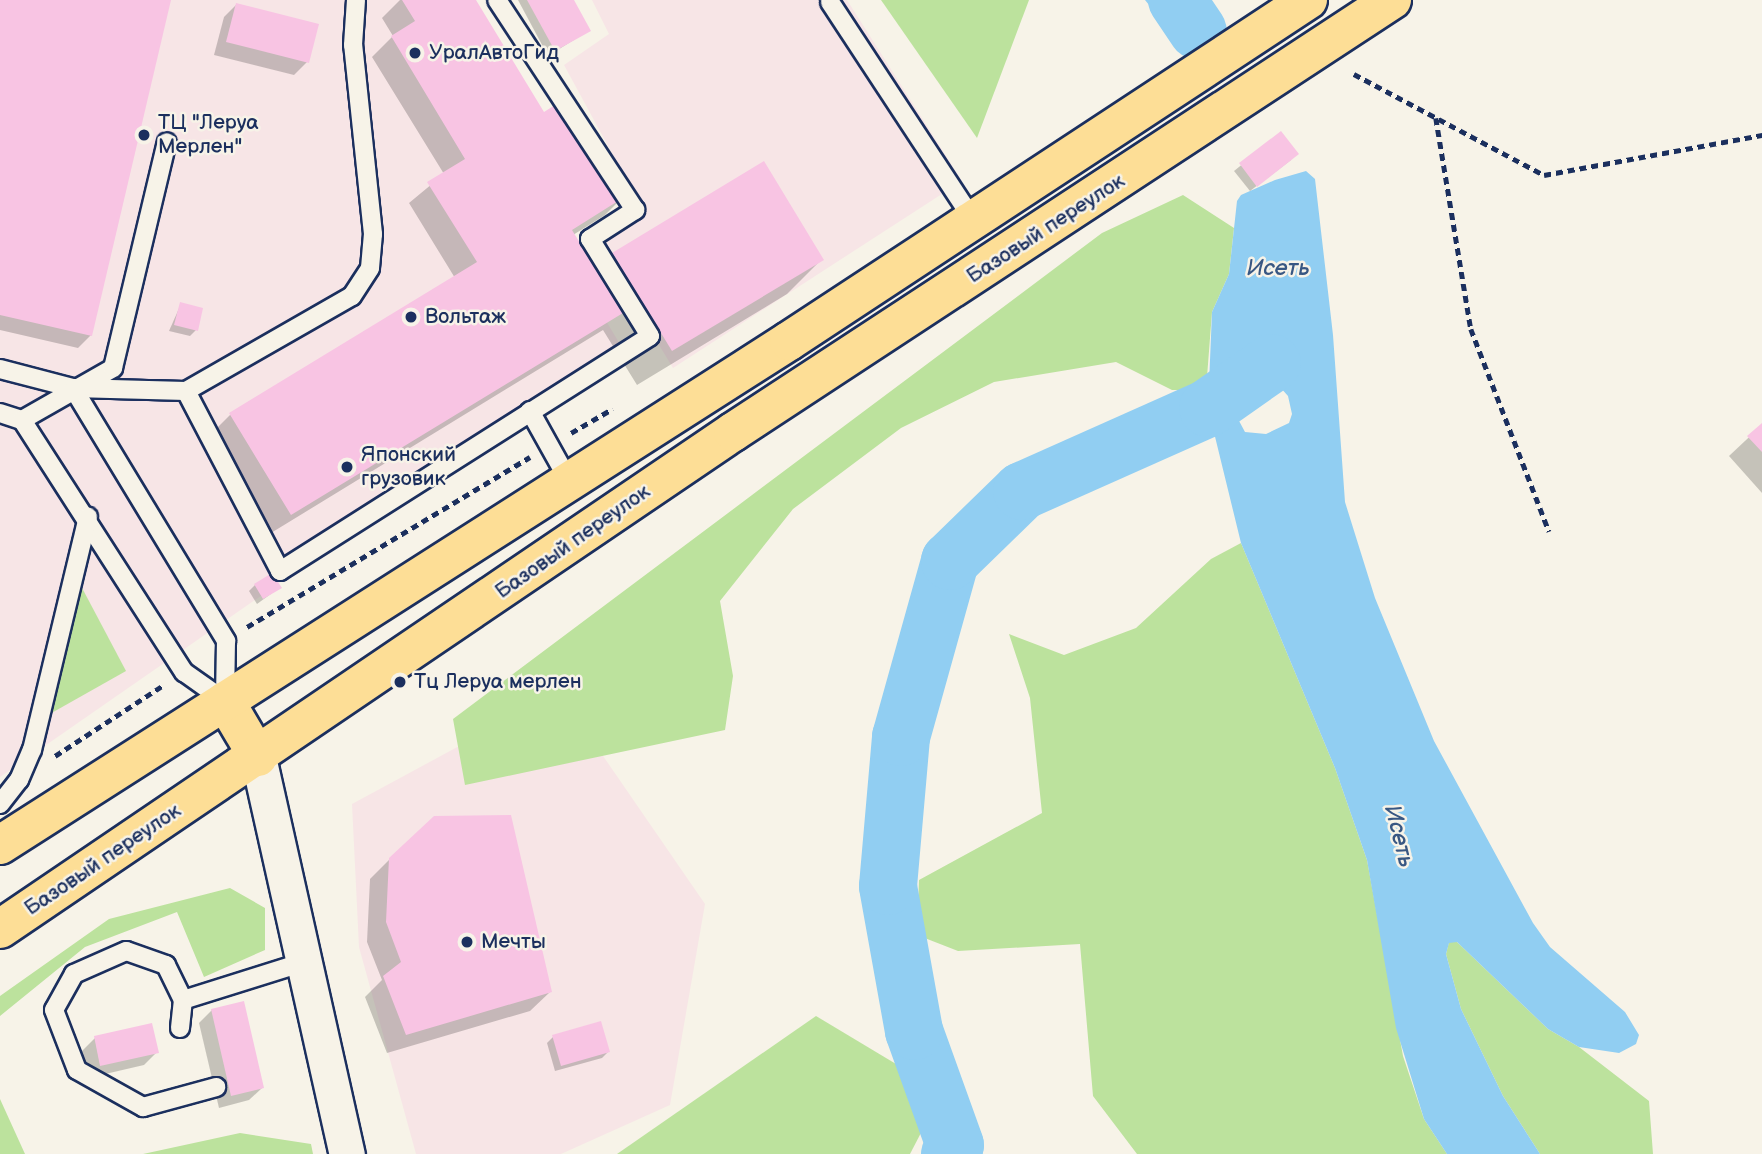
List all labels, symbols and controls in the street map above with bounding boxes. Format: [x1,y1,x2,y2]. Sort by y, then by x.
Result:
place label: УралАвтоГид [429,40,559,66]
marker: УралАвтоГид [407,45,423,61]
place label: ТЦ "Леруа Мерлен" [158,110,259,160]
marker: ТЦ "Леруа Мерлен" [136,127,152,143]
street label: Базовый переулок [962,169,1130,289]
water label: Исеть [1246,254,1310,282]
place label: Вольтаж [425,304,506,330]
marker: Вольтаж [403,309,419,325]
place label: Японский грузовик [361,442,456,492]
marker: Японский грузовик [339,459,355,475]
street label: Базовый переулок [491,479,655,605]
place label: Тц Леруа мерлен [414,669,582,695]
marker: Тц Леруа мерлен [392,674,408,690]
street label: Базовый переулок [20,798,186,922]
water label: Исеть [1378,802,1420,870]
place label: Мечты [481,929,546,955]
marker: Мечты [459,934,475,950]

